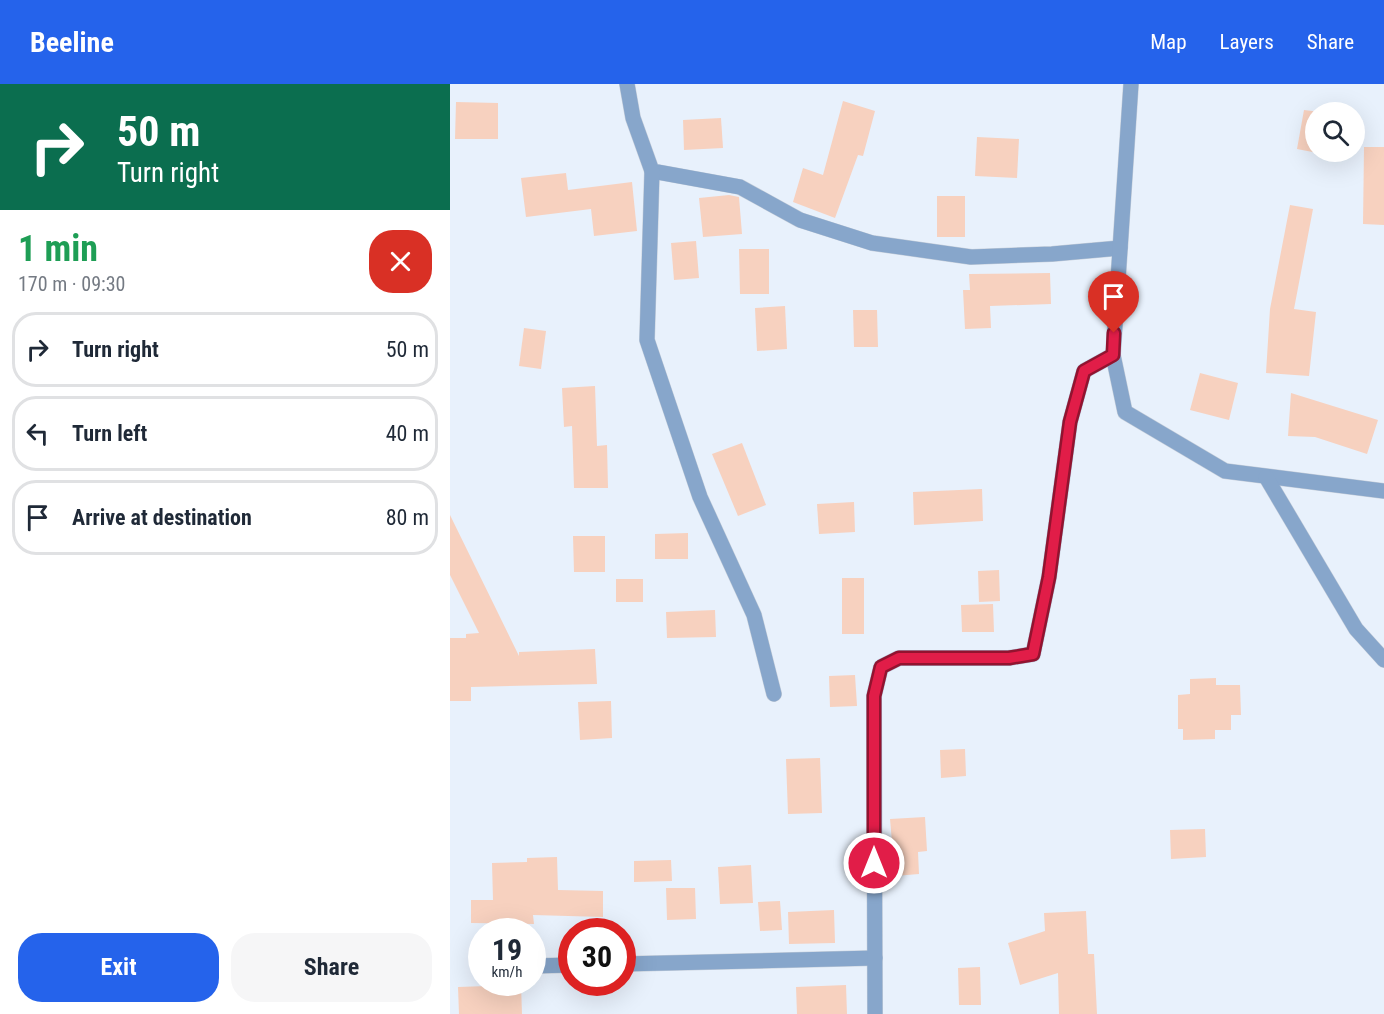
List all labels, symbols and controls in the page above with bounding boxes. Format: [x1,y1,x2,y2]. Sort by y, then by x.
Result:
text: Beeline [30,26,114,59]
text: Map [1150,30,1187,54]
text: Layers [1220,30,1274,54]
text: Share [1307,30,1354,54]
map controls [1305,102,1365,162]
button: search [1305,102,1365,162]
text: 50 m [117,107,200,156]
icon: right [18,108,96,186]
text: Turn right [117,157,219,189]
text: 1 min [18,228,98,270]
button: close [369,230,432,293]
pin [1088,271,1139,333]
text: 170 m · 09:30 [18,272,125,296]
icon: arrive [1097,280,1130,313]
icon: right [21,333,54,366]
text: Turn right [72,337,159,362]
text: 50 m [386,337,429,362]
icon: left [21,417,54,450]
text: Turn left [72,421,147,446]
text: 40 m [386,421,429,446]
icon: arrive [21,501,54,534]
text: Arrive at destination [72,505,252,530]
text: 80 m [386,505,429,530]
position arrow [842,831,906,895]
speed limit sign: 30 [558,918,636,996]
text: 19 [492,932,522,967]
button: Exit [18,933,219,1002]
button: Share [231,933,432,1002]
text: km/h [492,963,522,981]

